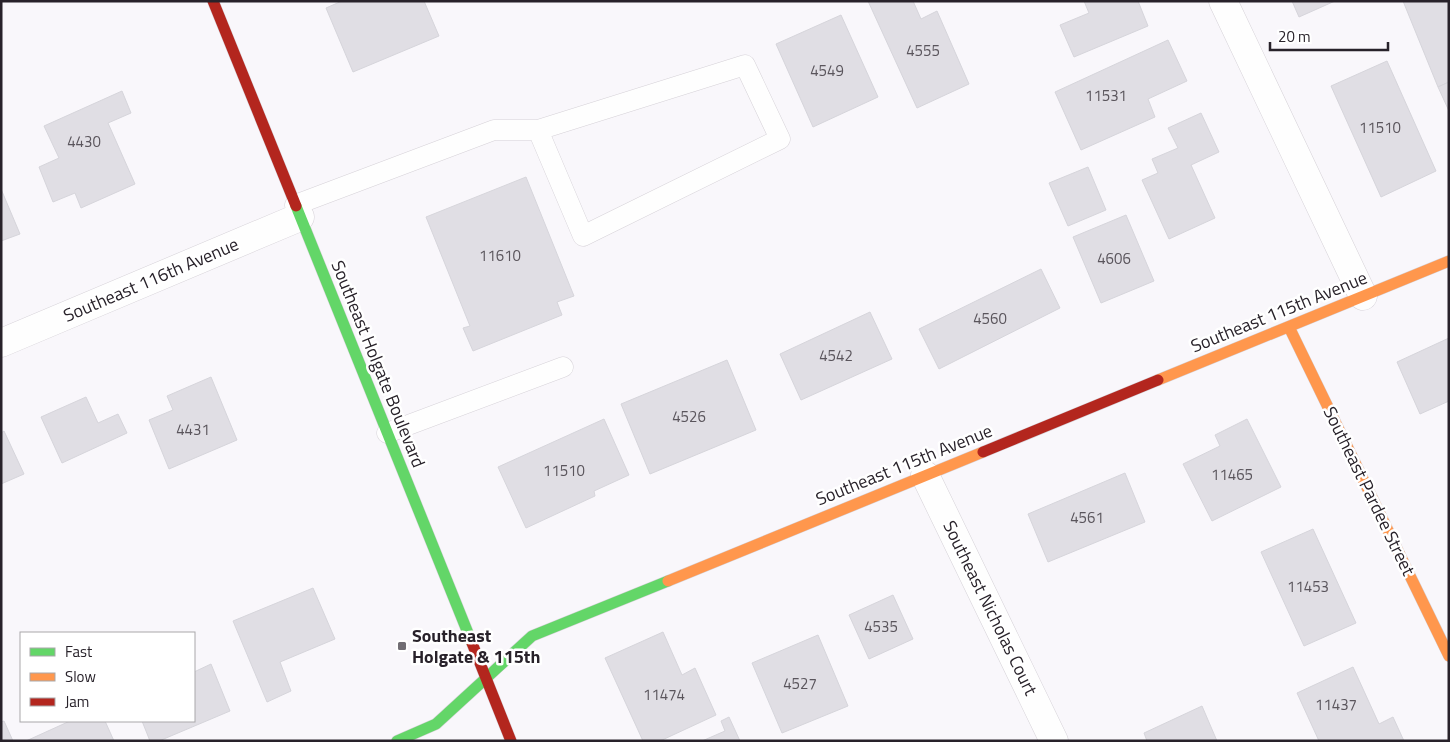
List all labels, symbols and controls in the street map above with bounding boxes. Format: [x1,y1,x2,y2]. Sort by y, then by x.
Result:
scale bar [1270,20,1388,52]
text: 20 m [1278,25,1311,48]
house number: 4555 [906,39,940,62]
house number: 4549 [810,59,844,82]
house number: 11531 [1085,84,1127,107]
house number: 11510 [1359,116,1401,139]
house number: 4430 [67,130,101,153]
street label: Southeast 116th Avenue [59,230,243,329]
house number: 11610 [479,244,521,267]
house number: 4606 [1097,247,1131,270]
street label: Southeast Holgate Boulevard [325,256,432,471]
street label: Southeast 115th Avenue [1187,264,1371,359]
house number: 4560 [973,307,1007,330]
house number: 4542 [819,344,853,367]
street label: Southeast Pardee Street [1317,402,1422,581]
house number: 4526 [672,405,706,428]
street label: Southeast 115th Avenue [812,417,996,512]
house number: 4431 [176,418,210,441]
house number: 11510 [543,459,585,482]
house number: 11465 [1211,463,1253,486]
house number: 4561 [1070,506,1104,529]
street label: Southeast Nicholas Court [936,516,1045,700]
house number: 11453 [1287,575,1329,598]
house number: 4535 [864,615,898,638]
place label: Southeast Holgate & 115th [412,622,540,670]
legend [20,632,195,722]
text: Fast [65,640,93,663]
marker: Southeast Holgate & 115th [396,640,408,652]
text: Slow [65,665,96,688]
house number: 4527 [783,672,817,695]
house number: 11474 [643,683,685,706]
text: Jam [65,690,89,713]
house number: 11437 [1315,693,1357,716]

